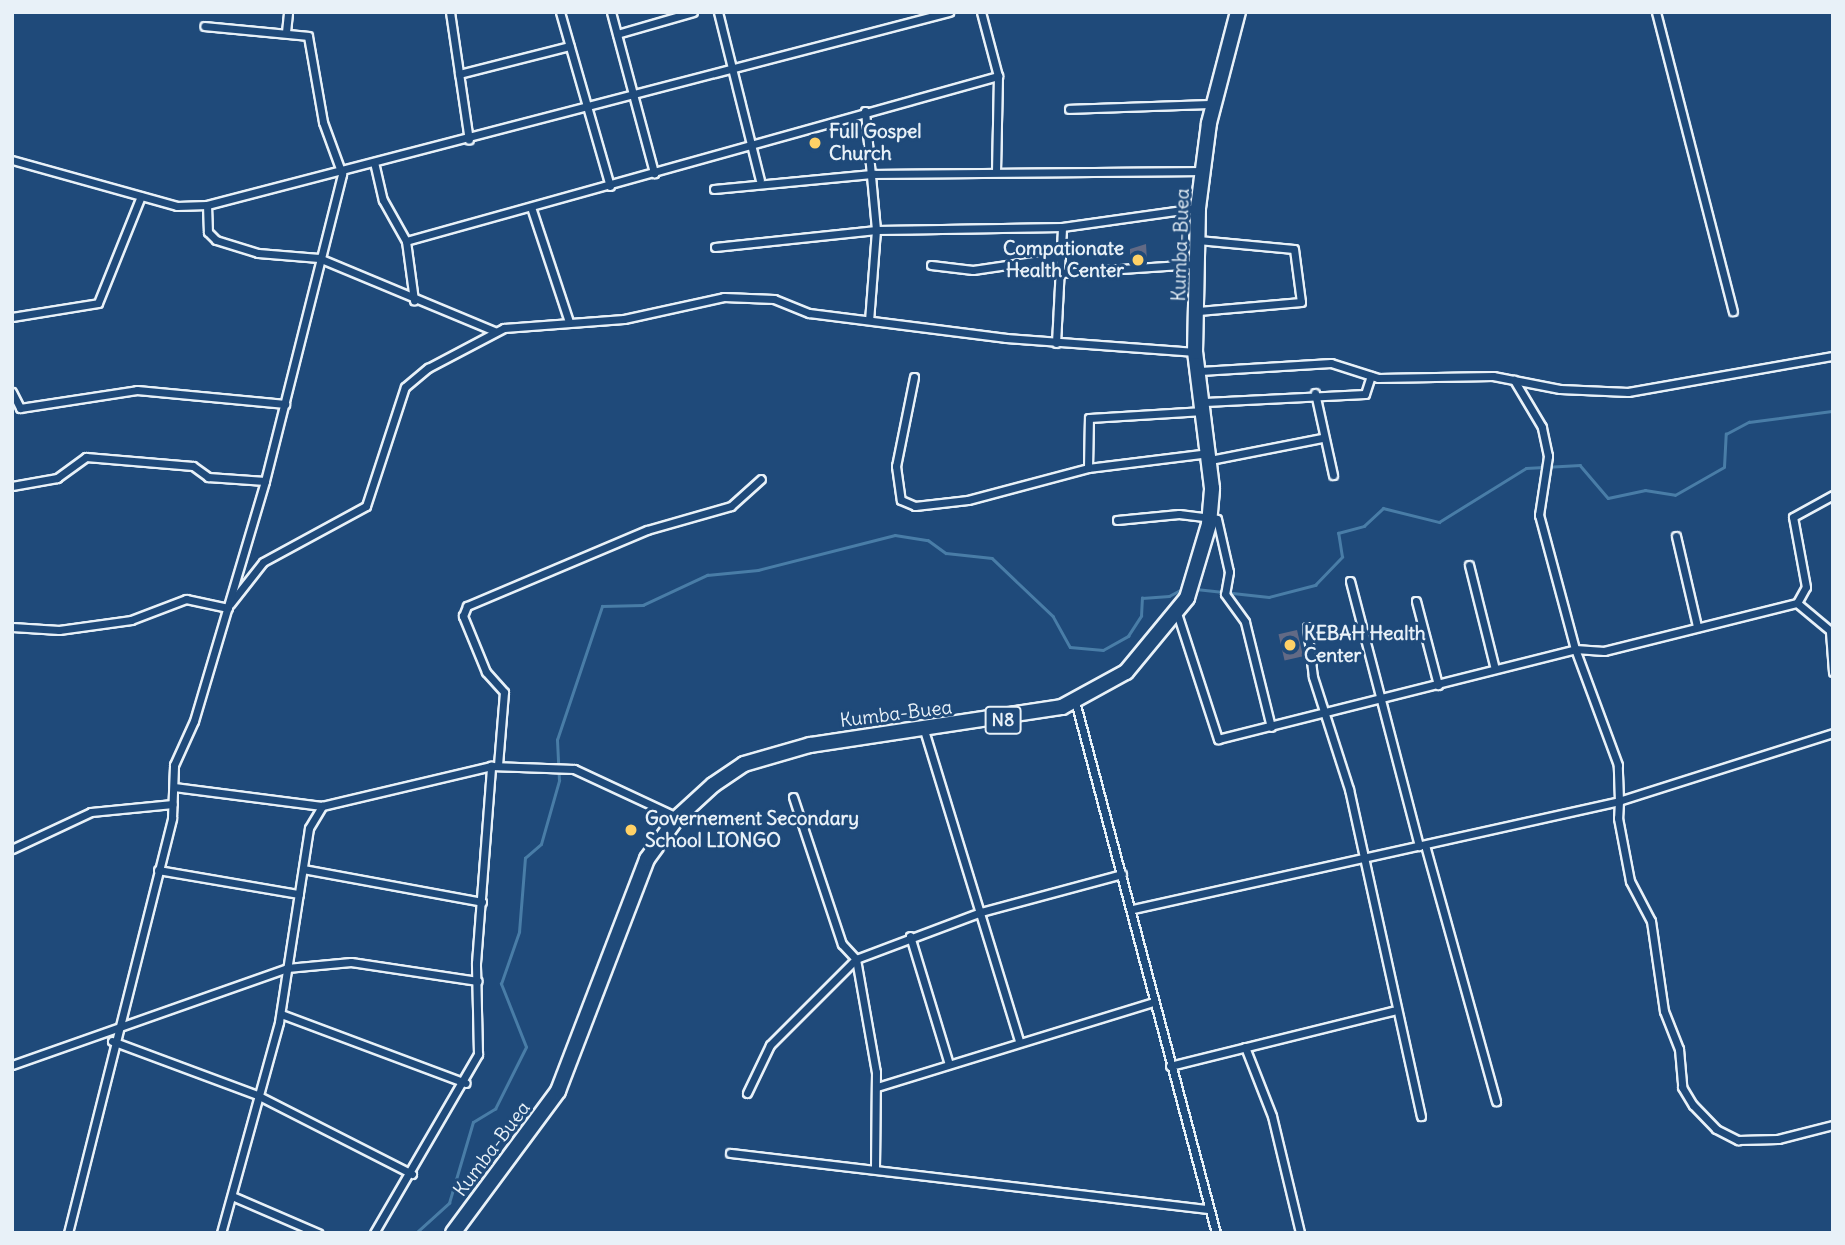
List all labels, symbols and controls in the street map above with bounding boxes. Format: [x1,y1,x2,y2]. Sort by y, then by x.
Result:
place label: Full Gospel Church [829,121,922,165]
marker: Full Gospel Church [807,135,823,151]
street label: Kumba-Buea [1168,188,1194,302]
place label: Compationate Health Center [1003,238,1124,282]
marker: Compationate Health Center [1130,252,1146,268]
place label: KEBAH Health Center [1304,623,1426,667]
marker: KEBAH Health Center [1282,637,1298,653]
street label: Kumba-Buea [839,696,953,732]
road number: N8 [984,706,1022,734]
place label: Governement Secondary School LIONGO [645,808,859,852]
marker: Governement Secondary School LIONGO [623,822,639,838]
street label: Kumba-Buea [449,1097,535,1201]

